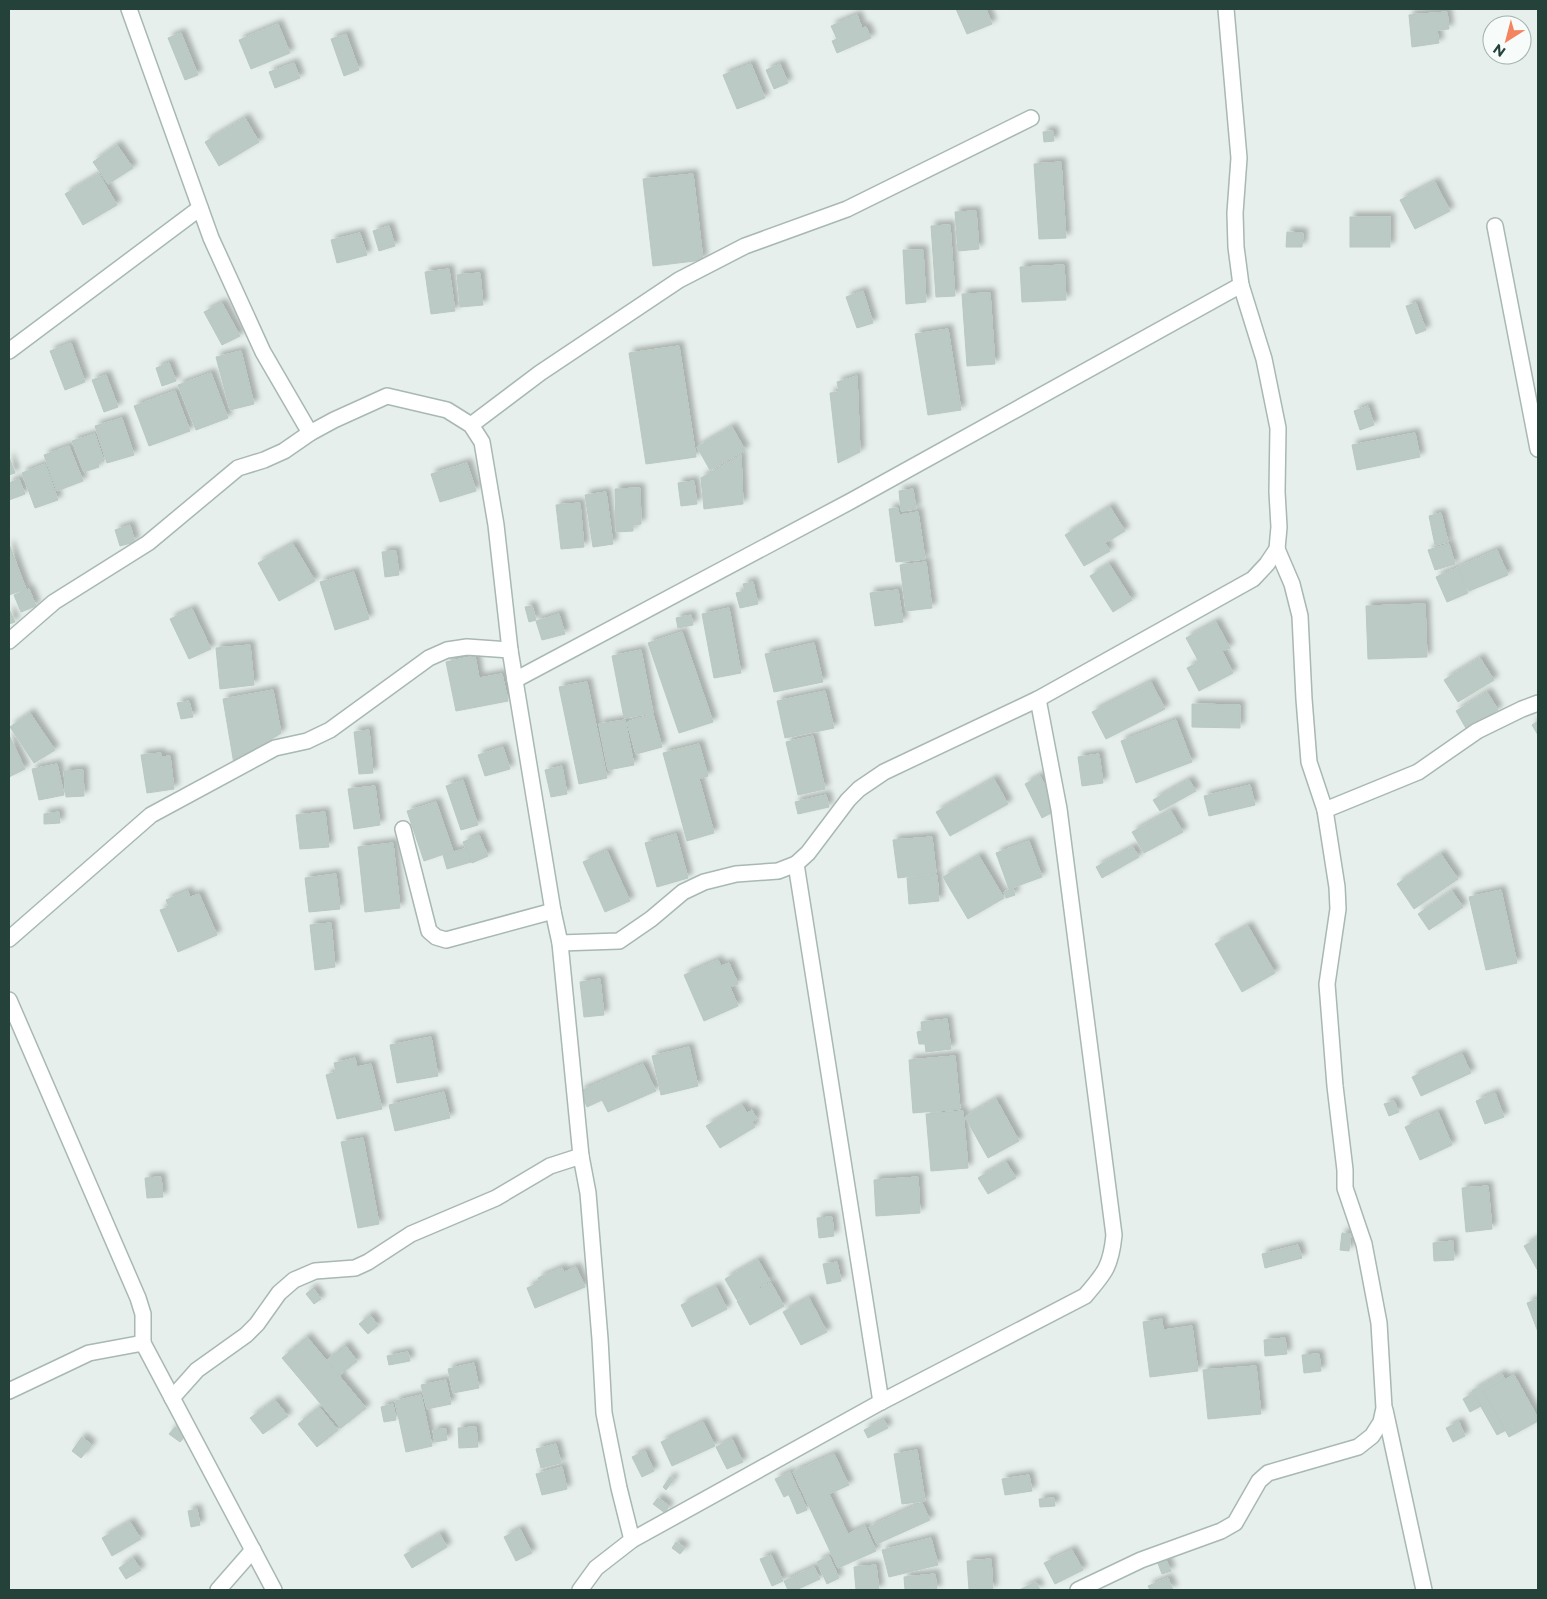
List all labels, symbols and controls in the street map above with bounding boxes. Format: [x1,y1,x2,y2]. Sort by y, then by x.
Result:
north arrow [1482,15,1532,65]
text: N [1489,40,1509,61]

